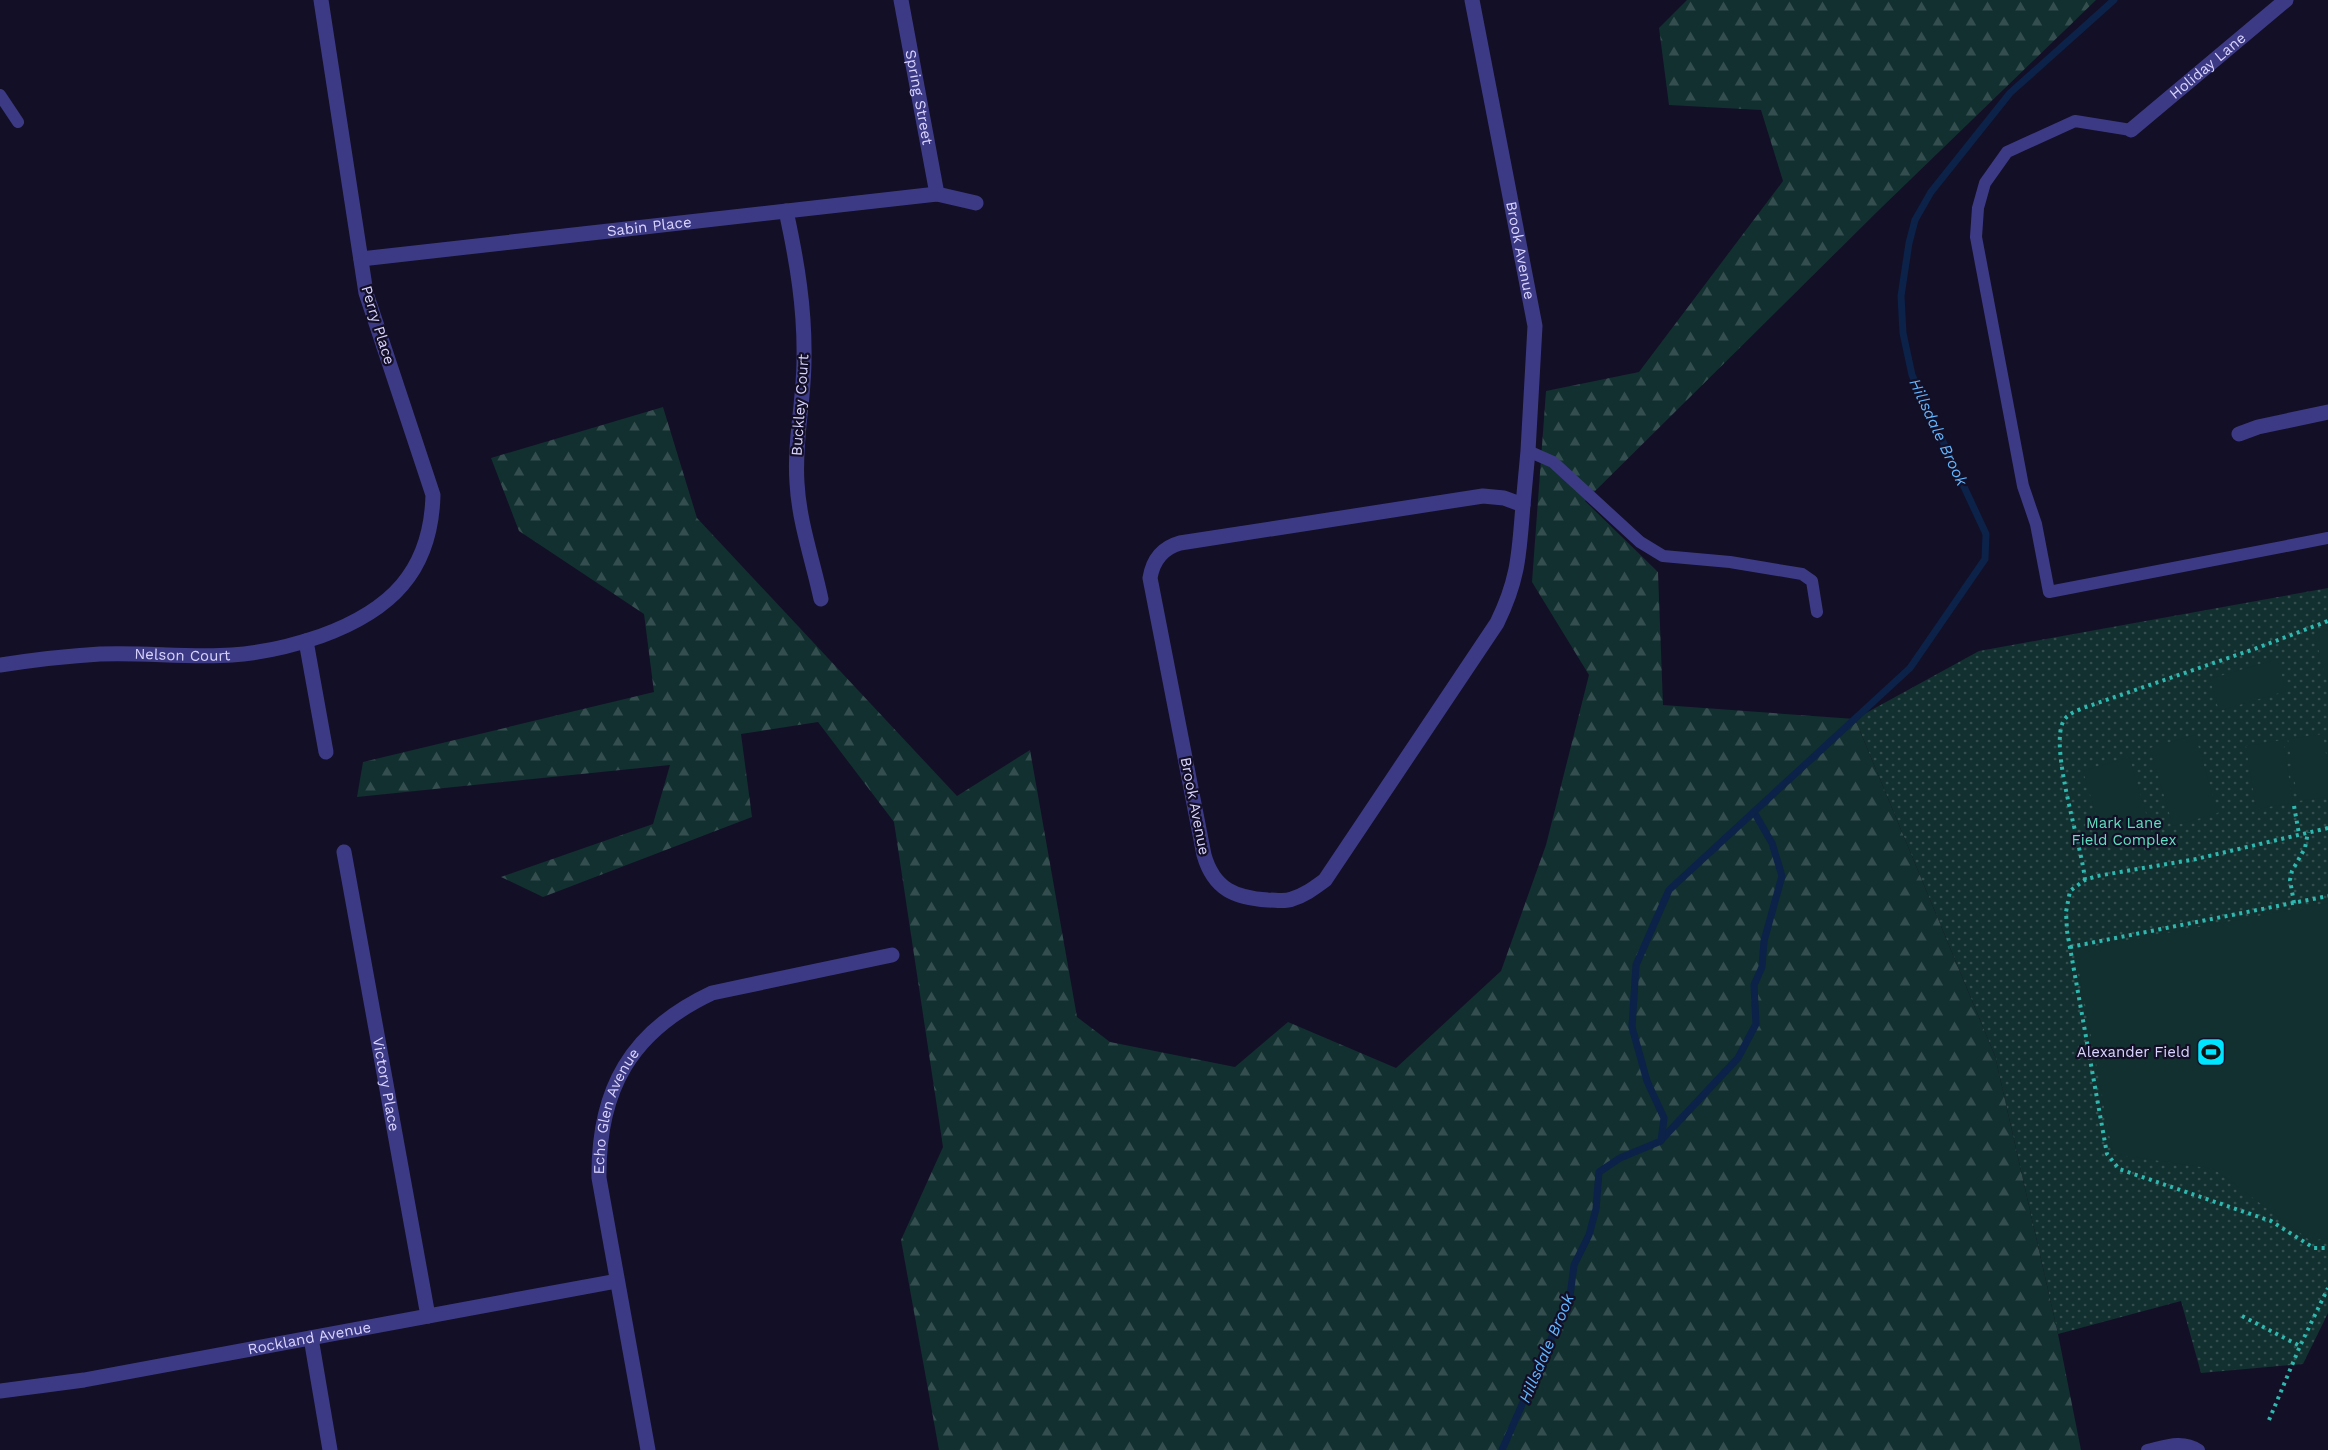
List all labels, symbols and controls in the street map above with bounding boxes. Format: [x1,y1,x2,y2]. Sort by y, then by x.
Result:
street label: Holiday Lane [2166,29,2249,103]
street label: Spring Street [901,48,937,147]
street label: Brook Avenue [1502,200,1539,301]
street label: Sabin Place [606,213,692,240]
street label: Perry Place [357,283,399,367]
street label: Buckley Court [787,353,813,456]
water label: Hillsdale Brook [1905,375,1972,490]
street label: Nelson Court [134,645,232,665]
street label: Brook Avenue [1177,755,1213,857]
park label: Mark Lane Field Complex [2072,814,2176,849]
street label: Victory Place [369,1036,403,1133]
sports icon: Alexander Field [2195,1036,2227,1068]
place label: Alexander Field [2077,1043,2190,1061]
street label: Echo Glen Avenue [590,1045,643,1174]
water label: Hillsdale Brook [1515,1290,1578,1405]
street label: Rockland Avenue [246,1318,373,1358]

